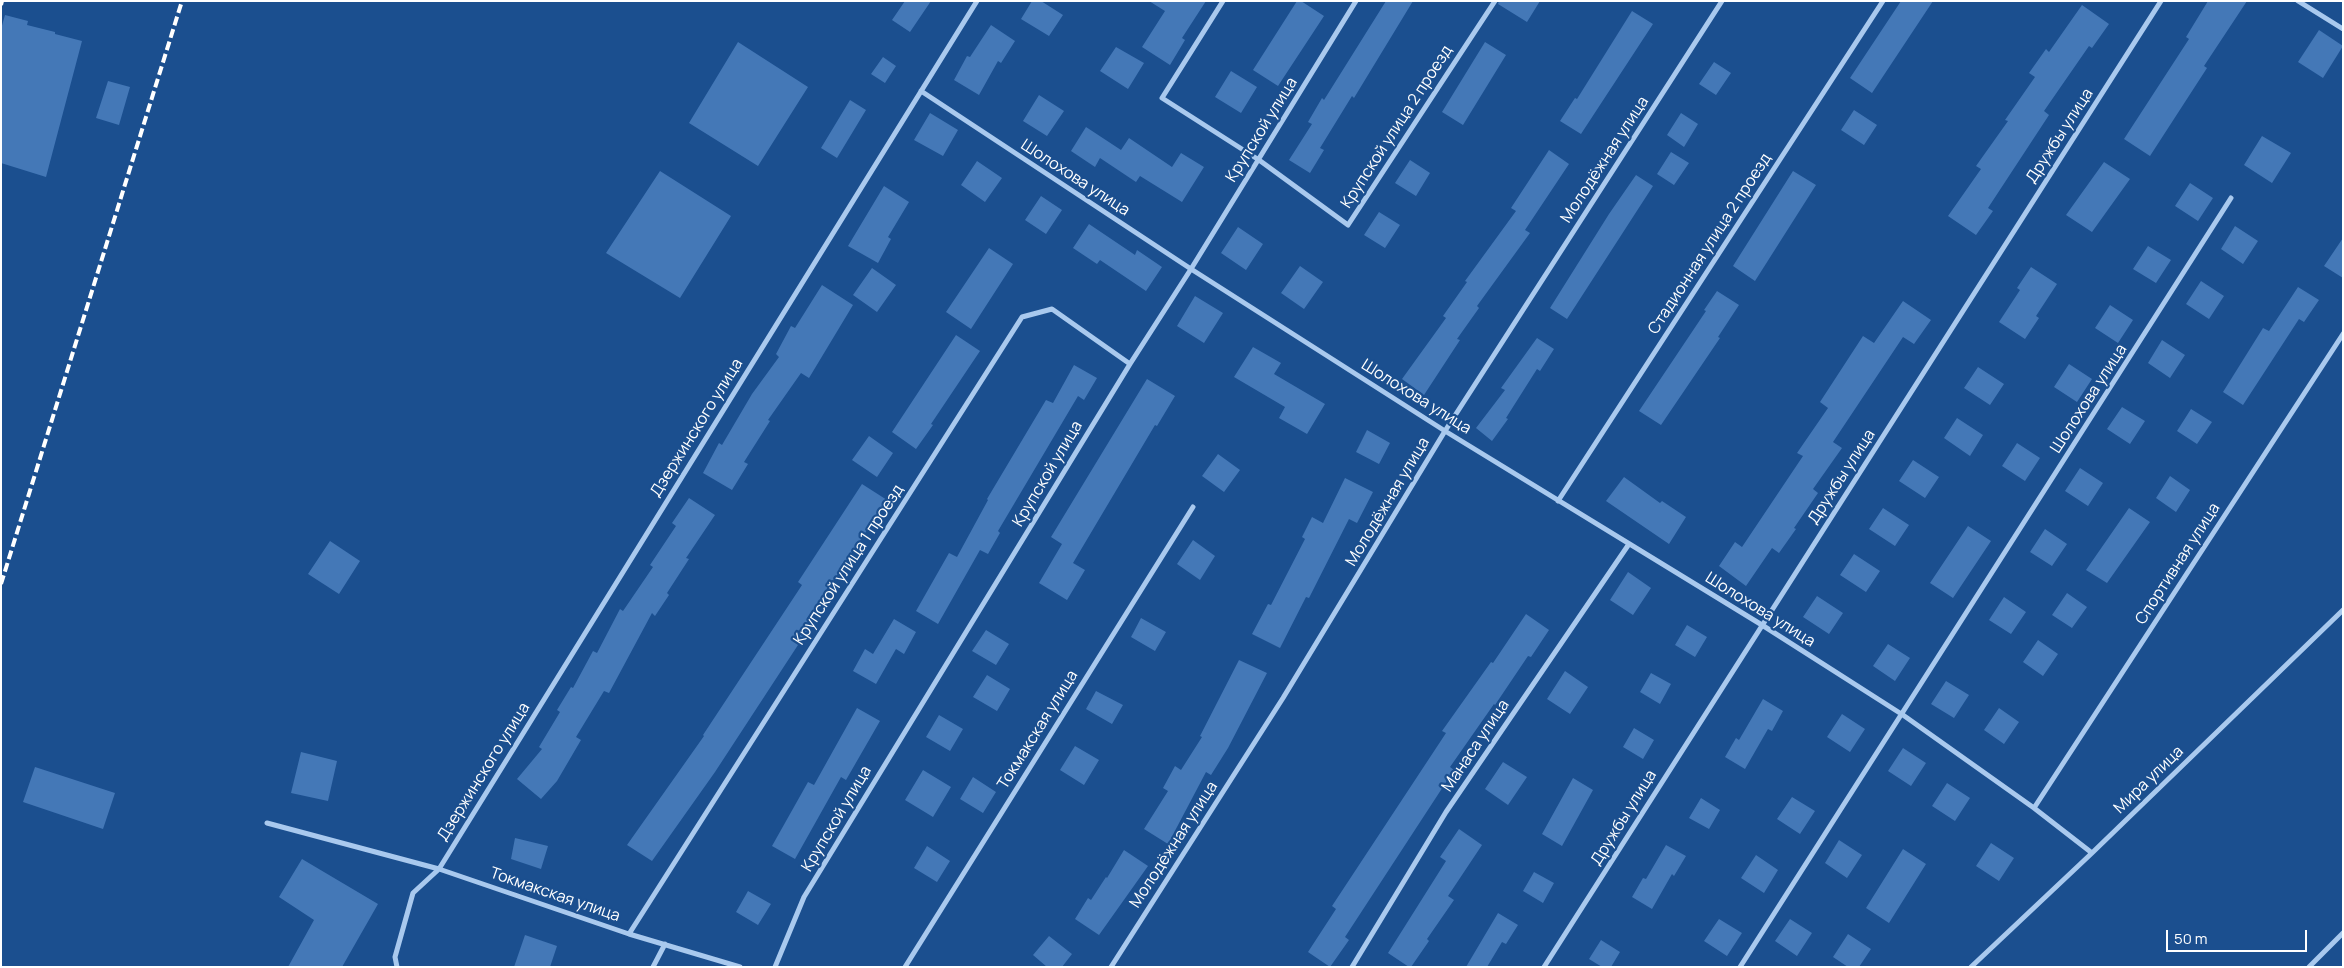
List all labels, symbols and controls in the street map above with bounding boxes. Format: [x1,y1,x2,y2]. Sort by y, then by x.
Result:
street label: Крупской улица 2 проезд [1337,42,1457,212]
street label: Крупской улица [1222,74,1302,186]
street label: Дружбы улица [2022,85,2098,187]
street label: Молодёжная улица [1557,93,1653,227]
street label: Шолохова улица [1017,136,1133,220]
street label: Стадионная улица 2 проезд [1644,150,1776,338]
street label: Шолохова улица [2047,341,2131,457]
street label: Дзержинского улица [647,355,747,501]
street label: Шолохова улица [1358,355,1474,439]
street label: Крупской улица [1009,418,1087,530]
street label: Дружбы улица [1804,426,1880,528]
street label: Молодёжная улица [1342,434,1434,570]
street label: Крупской улица 1 проезд [790,481,908,649]
street label: Спортивная улица [2132,500,2224,628]
street label: Шолохова улица [1702,568,1818,652]
street label: Токмакская улица [994,667,1082,793]
street label: Манаса улица [1438,696,1514,796]
street label: Дзержинского улица [434,699,534,845]
street label: Мира улица [2110,742,2188,818]
street label: Крупской улица [798,763,876,875]
street label: Дружбы улица [1587,767,1661,869]
street label: Молодёжная улица [1126,778,1222,912]
street label: Токмакская улица [487,864,623,926]
scale bar [2169,920,2310,952]
text: 50 m [2174,928,2208,949]

